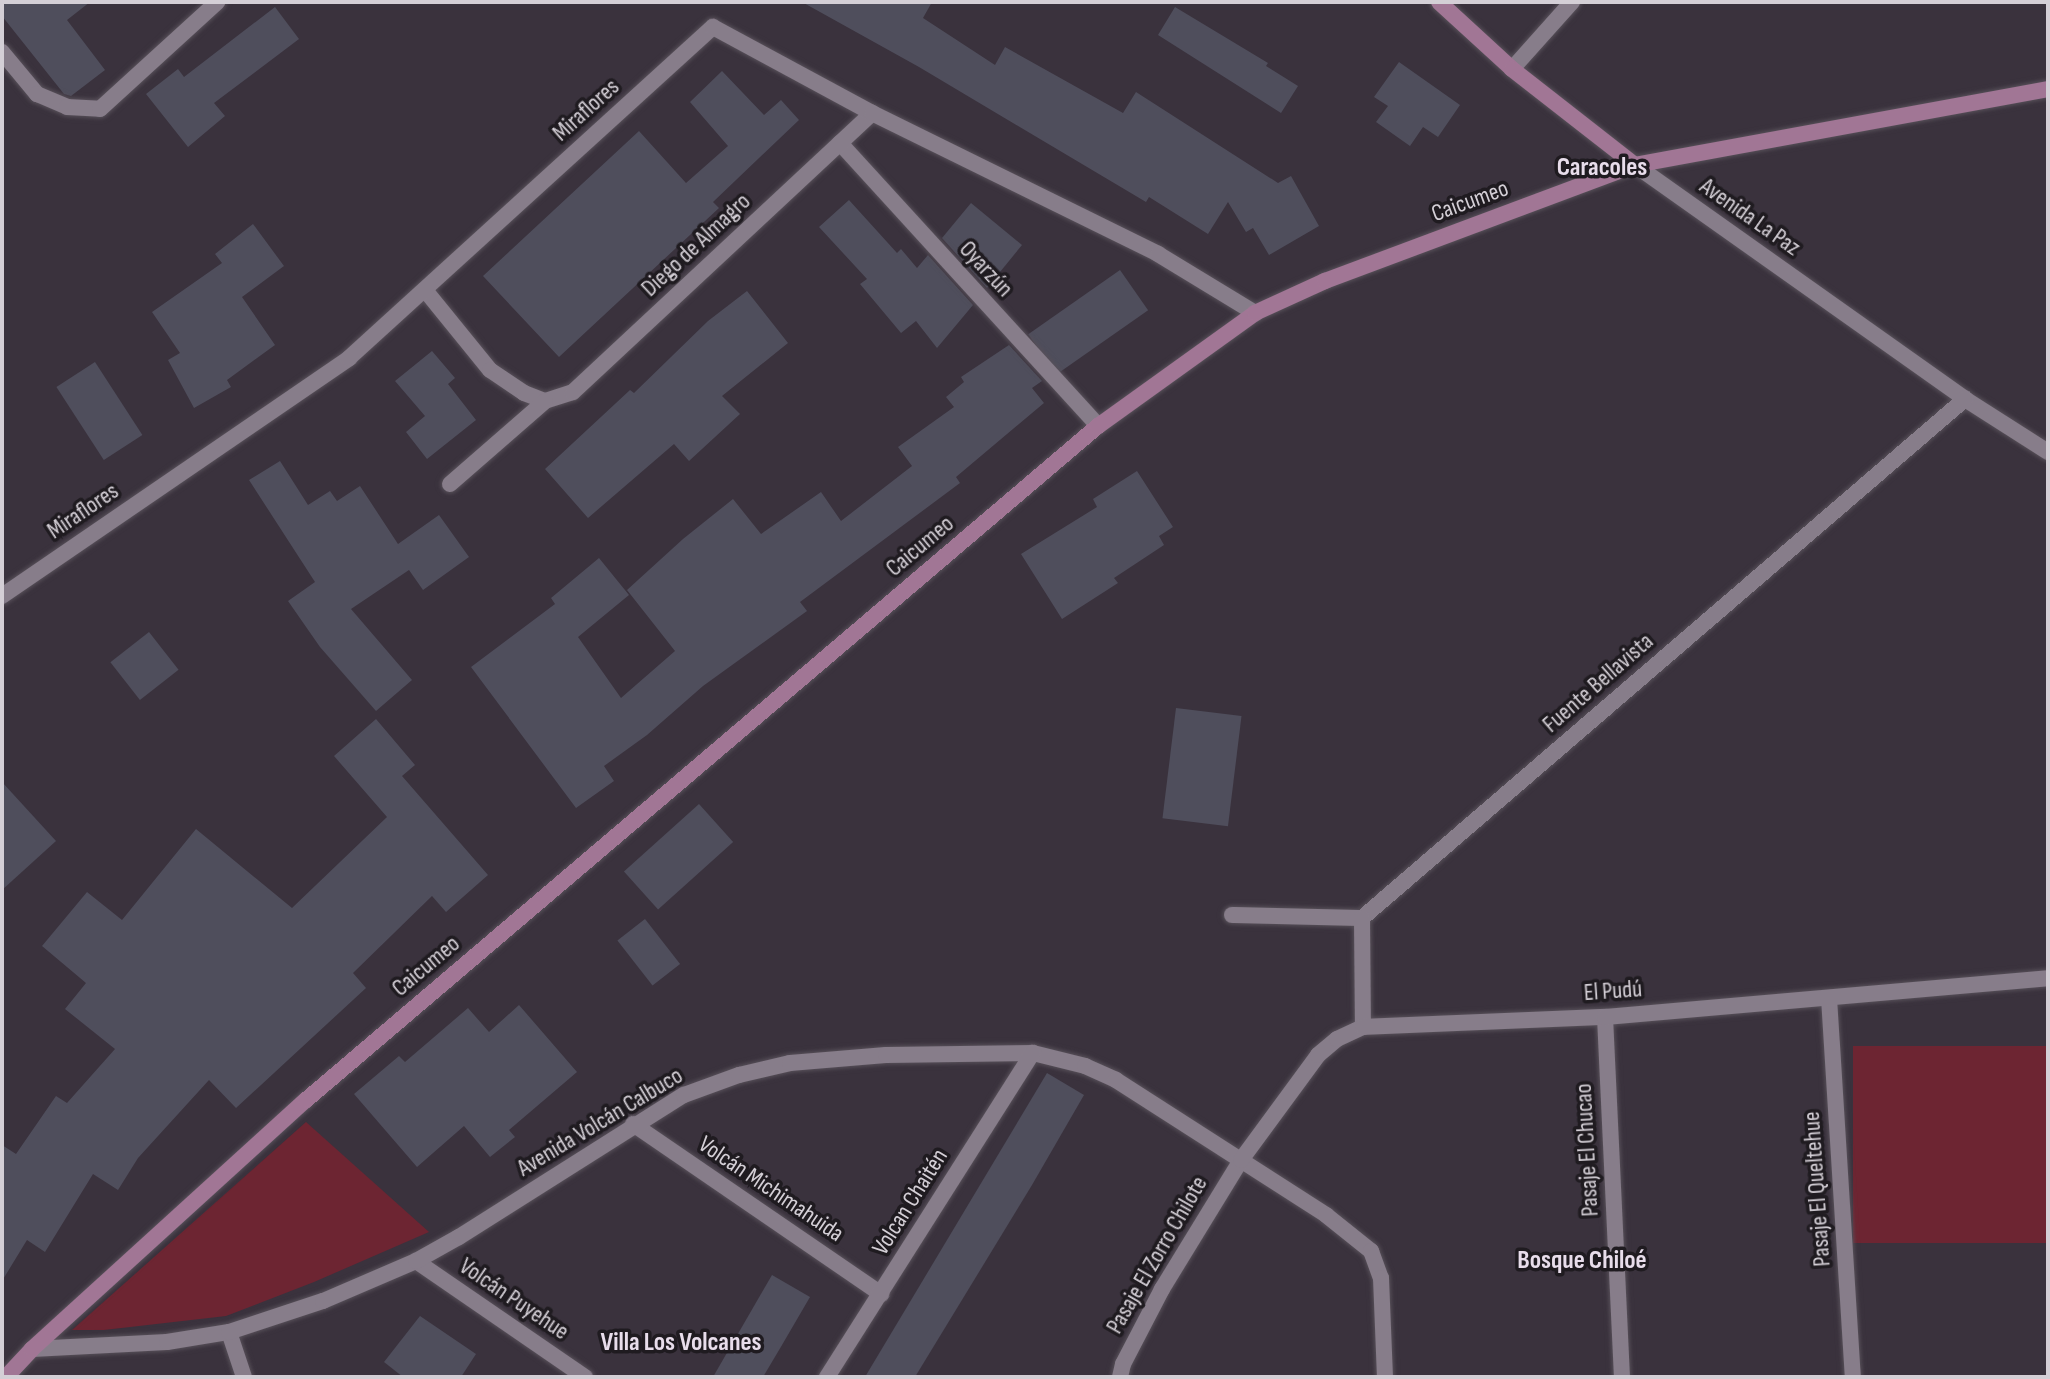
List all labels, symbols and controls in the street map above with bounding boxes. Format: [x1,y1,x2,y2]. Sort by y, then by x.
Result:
street label: Miraflores [547,73,625,147]
district label: Caracoles [1557,152,1647,184]
street label: Avenida La Paz [1694,172,1806,262]
street label: Caicumeo [1428,174,1512,228]
street label: Diego de Almagro [636,187,756,303]
street label: Oyarzún [953,235,1019,303]
street label: Miraflores [42,477,124,545]
street label: Caicumeo [880,509,960,583]
street label: Fuente Bellavista [1537,627,1659,739]
street label: Caicumeo [386,929,466,1003]
street label: El Pudú [1583,975,1643,1007]
street label: Avenida Volcán Calbuco [512,1061,688,1183]
street label: Pasaje El Chucao [1569,1083,1605,1217]
street label: Pasaje El Queltehue [1797,1110,1837,1268]
street label: Volcán Michimahuida [693,1130,849,1248]
street label: Volcan Chaitén [866,1144,954,1260]
street label: Pasaje El Zorro Chilote [1100,1171,1214,1339]
district label: Bosque Chiloé [1517,1245,1647,1277]
street label: Volcán Puyehue [454,1252,574,1346]
district label: Villa Los Volcanes [600,1327,762,1359]

